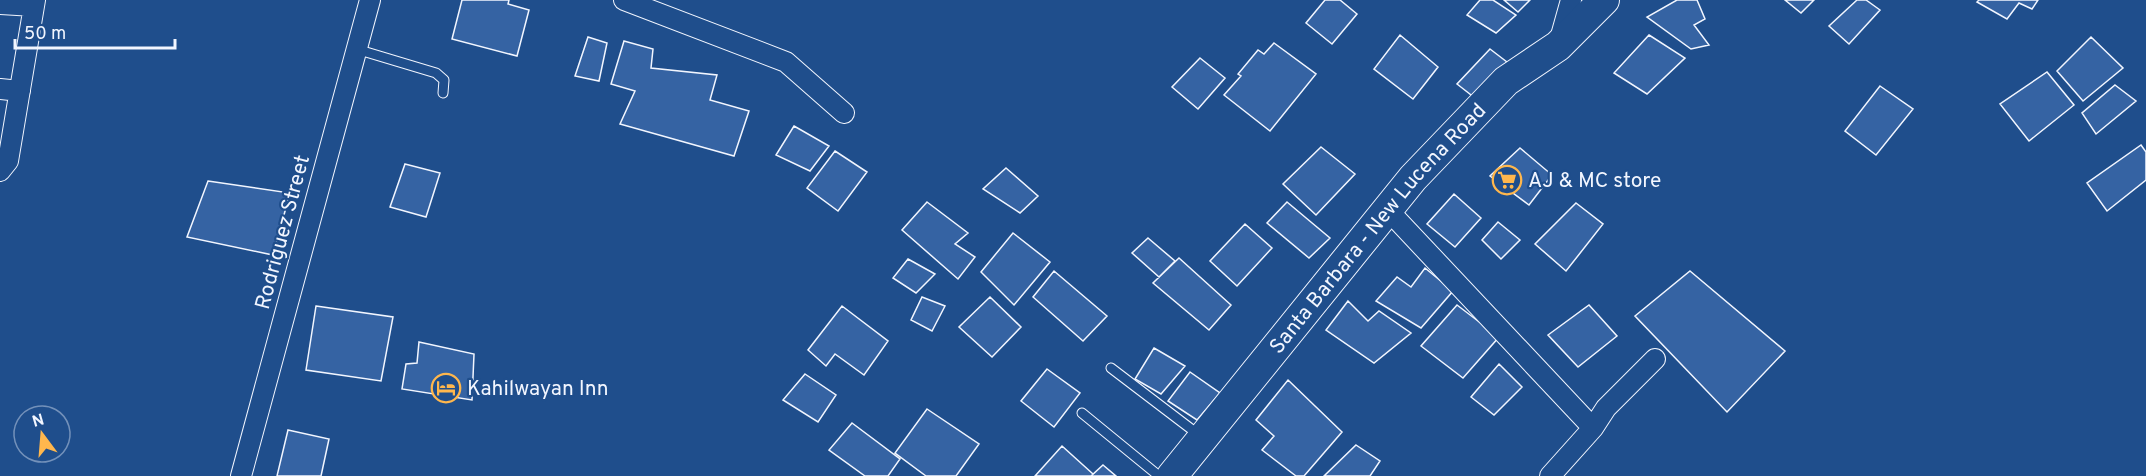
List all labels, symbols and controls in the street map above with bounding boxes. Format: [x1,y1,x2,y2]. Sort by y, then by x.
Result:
scale bar [15,12,176,50]
text: 50 m [24,23,66,46]
street label: Santa Barbara - New Lucena Road [1264,98,1493,360]
street label: Rodriguez Street [250,152,317,313]
supermarket icon: AJ & MC store [1491,164,1523,196]
place label: AJ & MC store [1528,168,1661,195]
hotel icon: Kahilwayan Inn [430,372,462,404]
place label: Kahilwayan Inn [467,376,609,403]
north arrow [12,404,72,464]
text: N [30,410,47,433]

